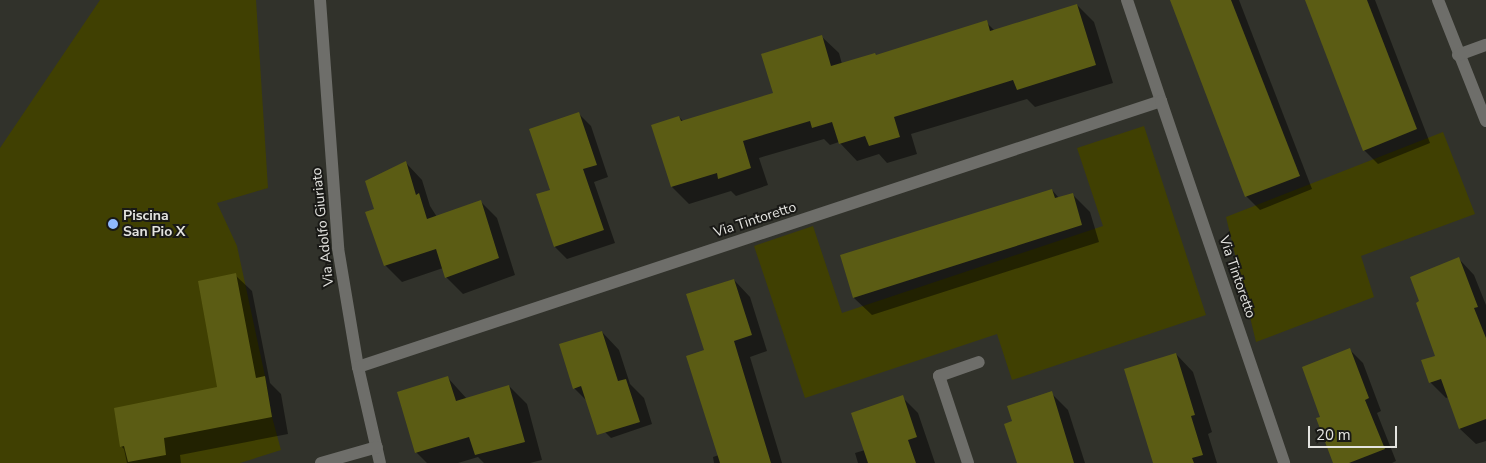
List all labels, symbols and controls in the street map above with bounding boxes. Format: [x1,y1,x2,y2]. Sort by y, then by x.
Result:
street label: Via Adolfo Giuriato [308,167,338,287]
street label: Via Tintoretto [712,199,798,241]
place label: Piscina San Pio X [123,208,185,240]
marker: Piscina San Pio X [107,218,119,230]
street label: Via Tintoretto [1215,234,1259,320]
scale bar [1311,416,1400,448]
text: 20 m [1316,425,1351,445]

